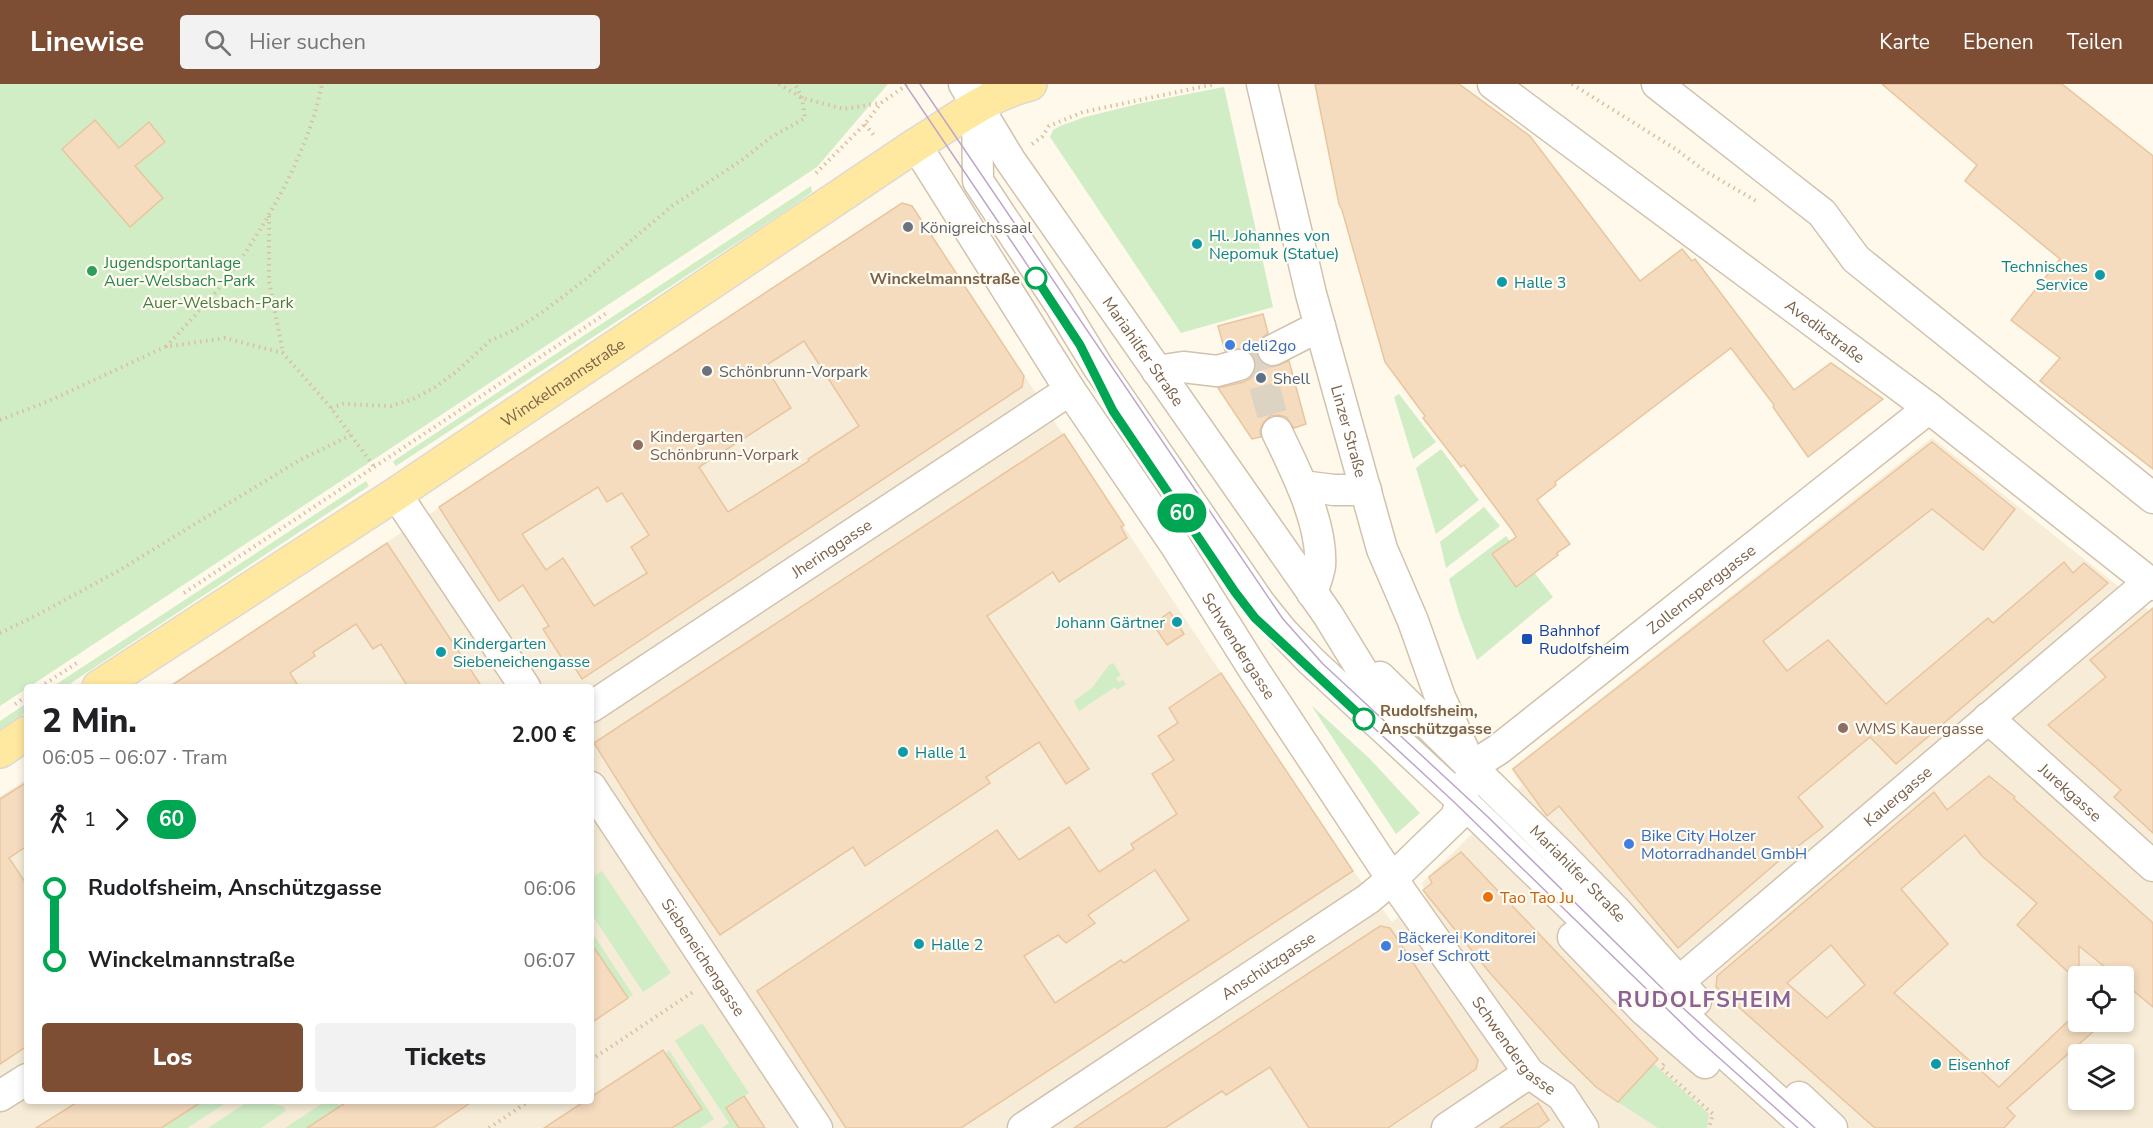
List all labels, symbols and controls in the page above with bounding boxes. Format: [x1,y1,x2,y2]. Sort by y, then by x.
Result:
search box [180,15,600,69]
text: Linewise [30,23,144,61]
icon: search [201,26,234,59]
text: Hier suchen [249,27,366,57]
text: Karte [1879,28,1930,56]
text: Ebenen [1963,28,2034,56]
text: Teilen [2067,28,2123,56]
place label: Königreichssaal [920,217,1033,239]
marker: Königreichssaal [901,220,915,234]
place label: Hl. Johannes von Nepomuk (Statue) [1209,225,1339,265]
marker: Hl. Johannes von Nepomuk (Statue) [1190,237,1204,251]
place label: Jugendsportanlage Auer-Welsbach-Park [103,252,256,292]
place label: Technisches Service [2001,256,2088,296]
marker: Jugendsportanlage Auer-Welsbach-Park [85,264,99,278]
marker: Winckelmannstraße [1025,267,1047,289]
place label: Winckelmannstraße [870,268,1020,290]
marker: Technisches Service [2093,268,2107,282]
place label: Halle 3 [1514,272,1566,294]
marker: Halle 3 [1495,275,1509,289]
park label: Auer-Welsbach-Park [142,292,295,314]
street label: Mariahilfer Straße [1097,293,1189,411]
street label: Avedikstraße [1780,295,1869,369]
street label: Winckelmannstraße [497,333,630,432]
place label: deli2go [1242,335,1296,357]
marker: deli2go [1223,338,1237,352]
place label: Schönbrunn-Vorpark [719,361,869,383]
marker: Schönbrunn-Vorpark [700,364,714,378]
place label: Shell [1273,368,1310,390]
marker: Shell [1254,371,1268,385]
street label: Linzer Straße [1325,383,1372,480]
place label: Kindergarten Schönbrunn-Vorpark [650,426,800,466]
marker: Kindergarten Schönbrunn-Vorpark [631,438,645,452]
line badge: 60 [1155,494,1209,532]
text: 60 [1169,499,1195,527]
street label: Jheringgasse [786,514,876,584]
street label: Zollernsperggasse [1643,540,1761,640]
street label: Schwendergasse [1196,589,1280,704]
place label: Johann Gärtner [1055,612,1165,634]
marker: Johann Gärtner [1170,615,1184,629]
place label: Bahnhof Rudolfsheim [1539,620,1629,660]
marker: Bahnhof Rudolfsheim [1520,632,1534,646]
place label: Kindergarten Siebeneichengasse [453,633,590,673]
marker: Kindergarten Siebeneichengasse [434,645,448,659]
text: 2 Min. [42,699,137,744]
place label: Rudolfsheim, Anschützgasse [1380,700,1492,740]
marker: Rudolfsheim, Anschützgasse [1353,708,1375,730]
place label: WMS Kauergasse [1855,718,1984,740]
text: 2.00 € [512,720,576,750]
marker: WMS Kauergasse [1836,721,1850,735]
place label: Halle 1 [915,742,967,764]
text: 06:05 – 06:07 · Tram [42,744,228,771]
marker: Halle 1 [896,745,910,759]
street label: Jurekgasse [2033,758,2106,827]
street label: Kauergasse [1859,761,1937,832]
icon: walk [42,803,75,836]
icon: forward [105,803,138,836]
text: 60 [159,805,184,833]
text: 1 [84,806,96,833]
street label: Mariahilfer Straße [1525,820,1631,927]
place label: Bike City Holzer Motorradhandel GmbH [1641,825,1807,865]
marker: Bike City Holzer Motorradhandel GmbH [1622,837,1636,851]
text: Rudolfsheim, Anschützgasse [88,873,382,903]
text: 06:06 [523,875,576,902]
place label: Tao Tao Ju [1500,887,1574,909]
marker: Tao Tao Ju [1481,890,1495,904]
street label: Siebeneichengasse [656,894,750,1021]
street label: Anschützgasse [1217,927,1320,1005]
place label: Bäckerei Konditorei Josef Schrott [1397,927,1536,967]
place label: Halle 2 [931,934,983,956]
marker: Halle 2 [912,937,926,951]
marker: Bäckerei Konditorei Josef Schrott [1379,939,1393,953]
text: Winckelmannstraße [88,945,295,975]
text: 06:07 [523,947,576,974]
map controls [2068,966,2134,1110]
button: locate [2068,966,2134,1032]
district label: RUDOLFSHEIM [1617,985,1793,1015]
street label: Schwendergasse [1466,992,1560,1100]
button: Los [42,1023,303,1092]
button: Tickets [315,1023,576,1092]
button: layers [2068,1044,2134,1110]
place label: Eisenhof [1948,1054,2010,1076]
marker: Eisenhof [1929,1057,1943,1071]

